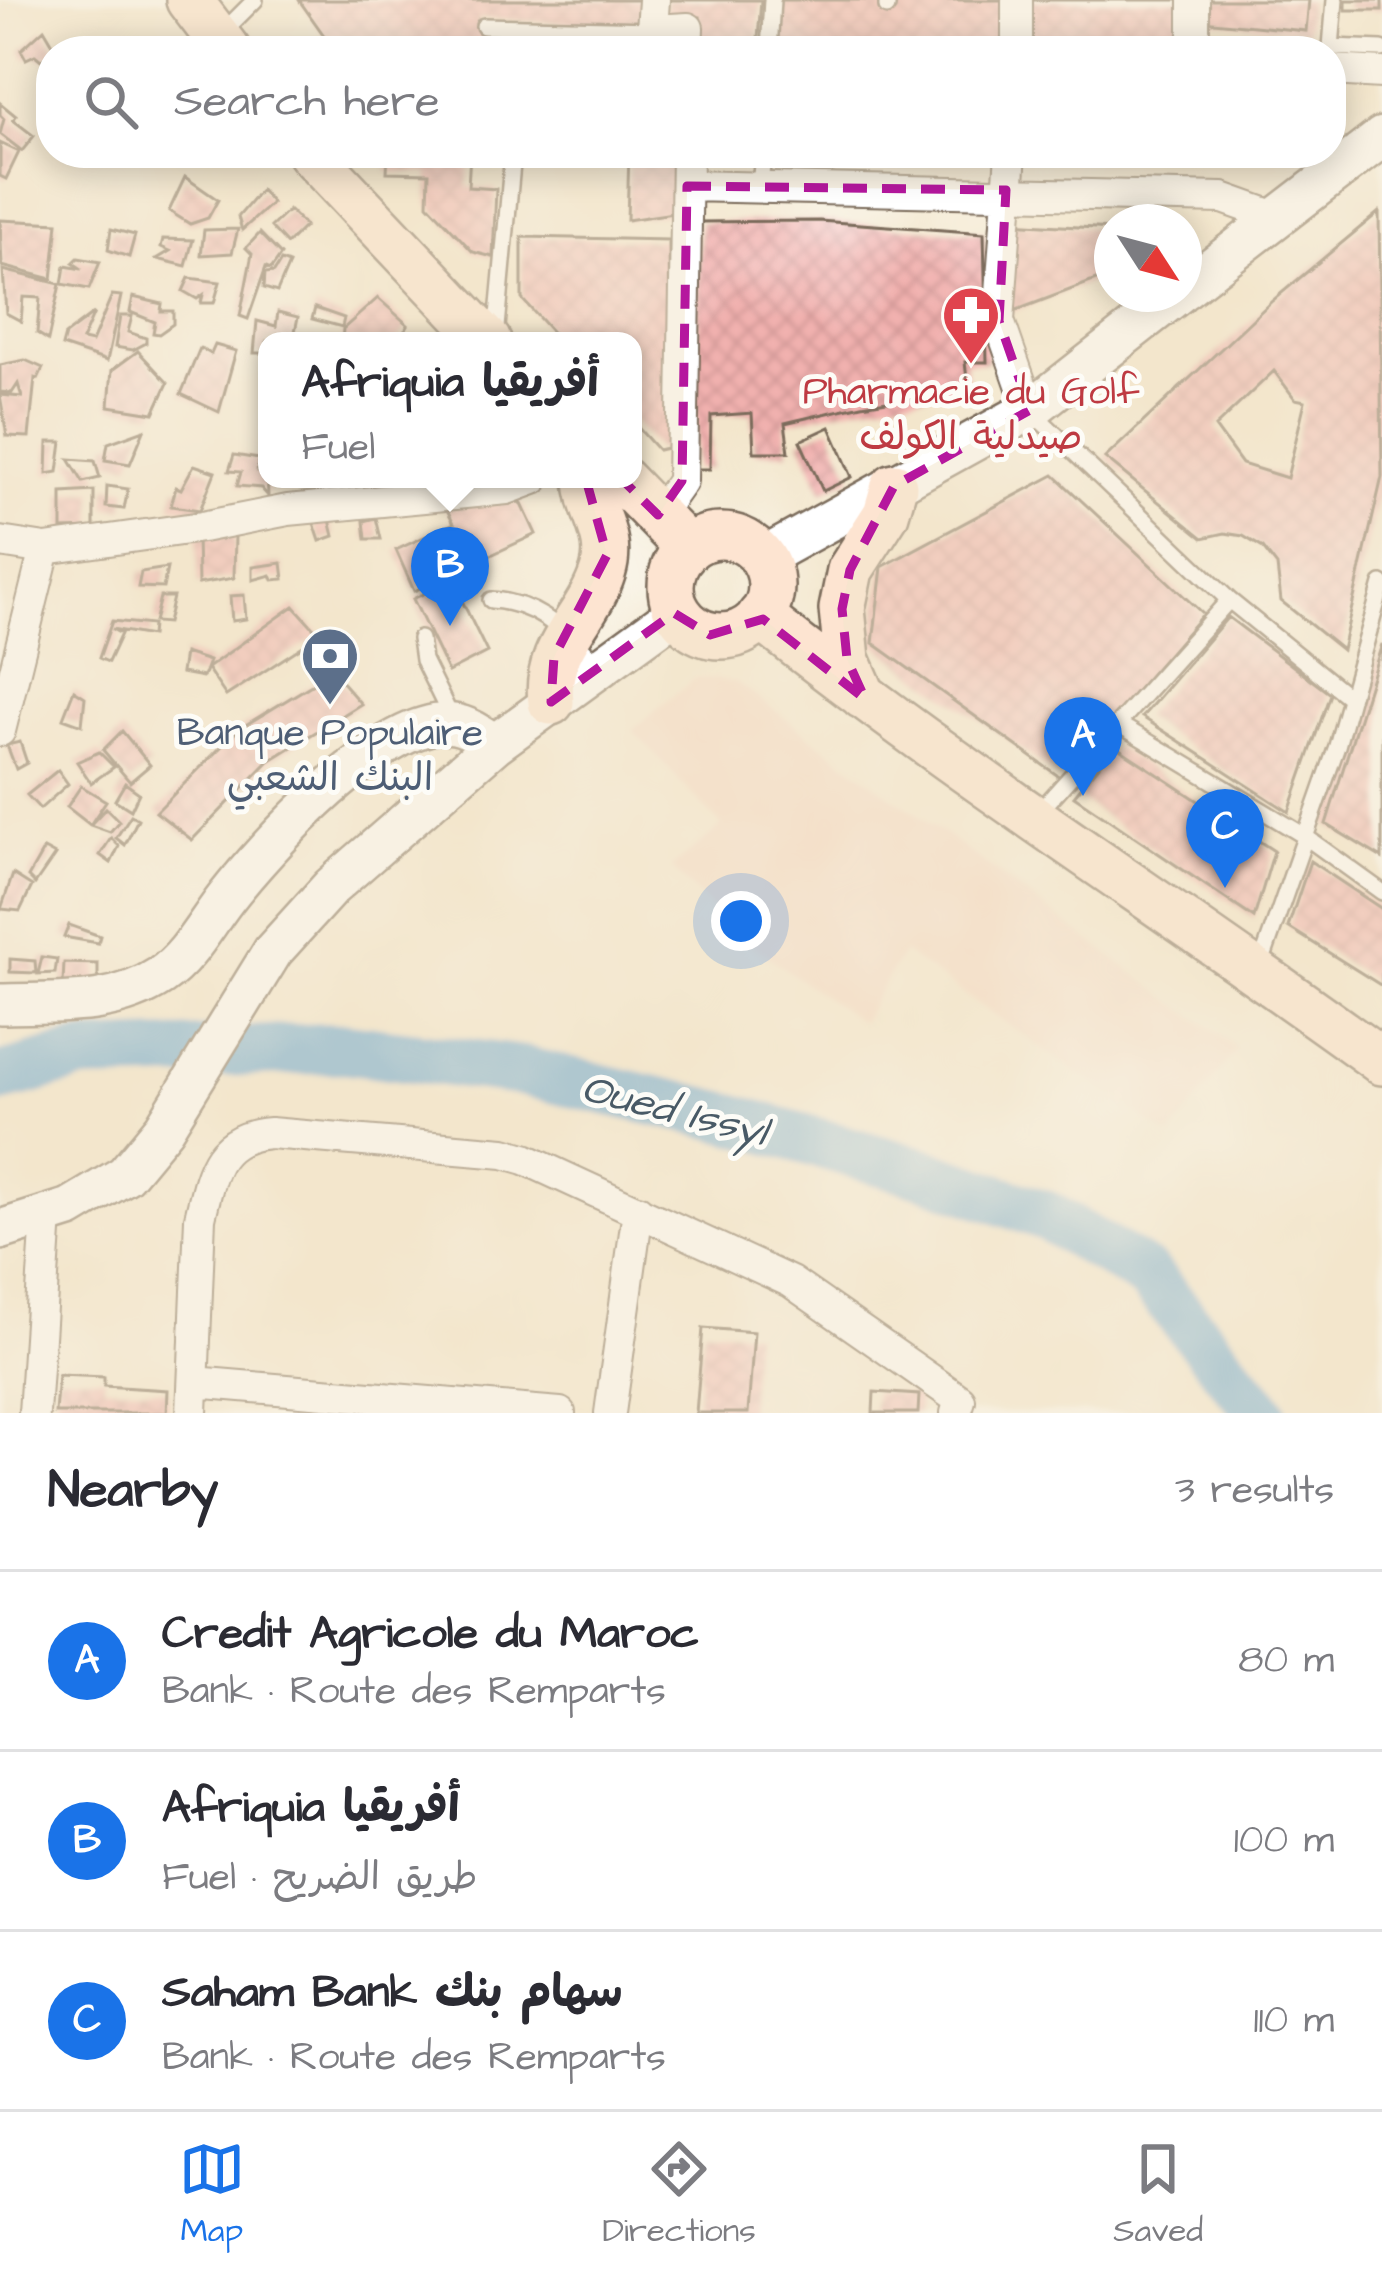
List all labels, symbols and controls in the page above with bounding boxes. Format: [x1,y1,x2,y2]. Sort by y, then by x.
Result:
search box [36,36,1346,168]
icon: search [78,69,144,135]
text: Search here [174,71,440,133]
north arrow [1094,204,1202,312]
pharmacy icon: Pharmacie du Golf صيدلية الكولف [940,284,1002,366]
popup [258,332,642,488]
text: Afriquia أفريقيا [301,352,599,414]
place label: Pharmacie du Golf صيدلية الكولف [803,366,1140,465]
text: Fuel [301,421,375,475]
pin: B [411,527,489,626]
bank icon: Banque Populaire البنك الشعبي [299,625,361,707]
pin: A [1044,697,1122,796]
place label: Banque Populaire البنك الشعبي [177,707,483,810]
pin: C [1186,789,1264,888]
your location [711,891,771,951]
water label: Oued Issyl [575,1060,778,1164]
text: Nearby [48,1456,218,1527]
text: 3 results [1175,1464,1334,1518]
text: Credit Agricole du Maroc [162,1603,699,1665]
text: A [75,1634,99,1688]
text: 80 m [1238,1634,1334,1688]
text: Bank · Route des Remparts [162,1665,666,1719]
text: Afriquia أفريقيا [162,1777,459,1839]
text: B [73,1814,101,1868]
text: 100 m [1234,1814,1334,1868]
text: Fuel · طريق الضريح [162,1851,478,1905]
text: Saham Bank سهام بنك [162,1962,623,2024]
text: C [73,1994,101,2048]
text: 110 m [1253,1994,1334,2048]
text: Bank · Route des Remparts [162,2031,666,2085]
tab: Map [179,2136,245,2254]
tab: Directions [602,2136,756,2254]
tab: Saved [1113,2136,1203,2254]

